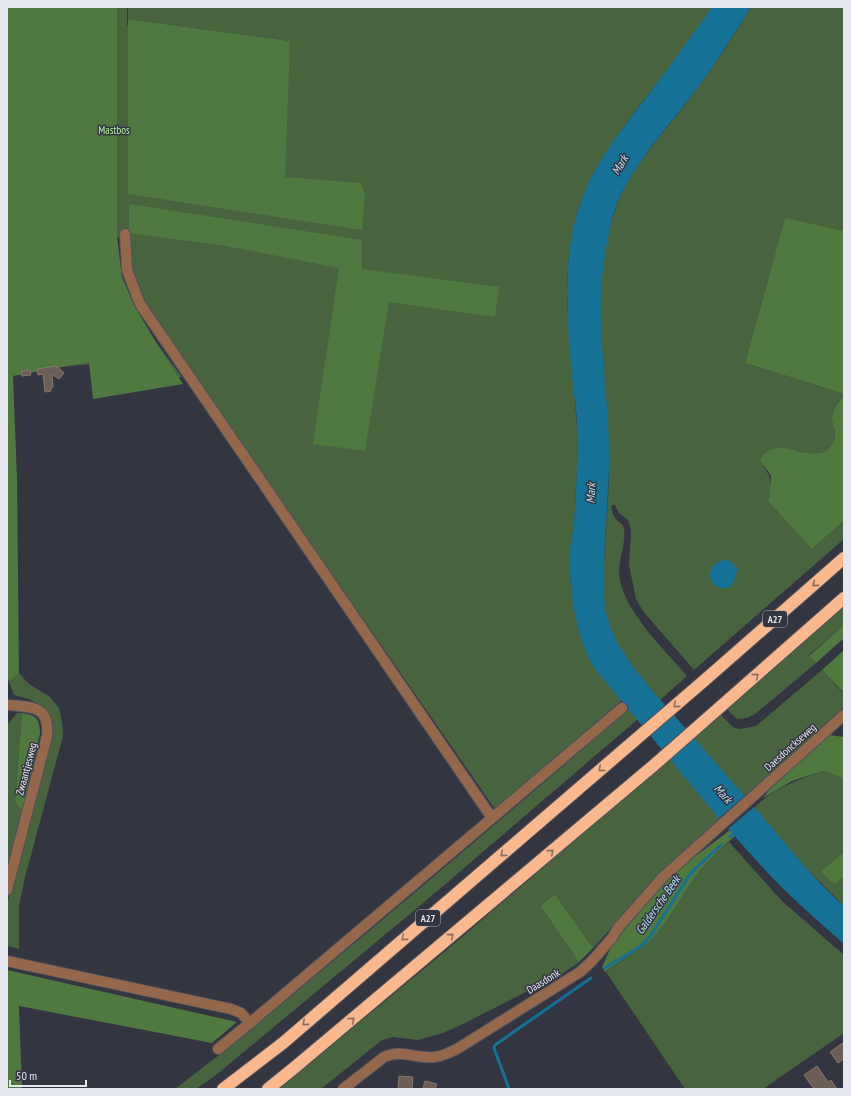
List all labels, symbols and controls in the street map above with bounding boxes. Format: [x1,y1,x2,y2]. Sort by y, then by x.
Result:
park label: Mastbos [98,123,130,137]
water label: Mark [608,151,632,177]
water label: Mark [582,481,599,504]
one-way arrow [812,579,819,586]
road number: A27 [763,611,787,627]
one-way arrow [752,673,759,680]
one-way arrow [674,700,681,707]
street label: Daesdonckseweg [761,720,819,774]
street label: Zwaantjesweg [12,741,40,797]
one-way arrow [599,765,606,772]
water label: Mark [711,781,737,807]
one-way arrow [500,849,507,856]
one-way arrow [546,850,553,857]
water label: Galdersche Beek [632,871,684,937]
road number: A27 [416,910,440,926]
one-way arrow [401,934,409,941]
one-way arrow [447,934,454,941]
street label: Daasdonk [524,965,563,997]
one-way arrow [347,1017,355,1024]
one-way arrow [303,1019,310,1026]
scale bar [10,1062,86,1088]
text: 50 m [16,1068,37,1083]

